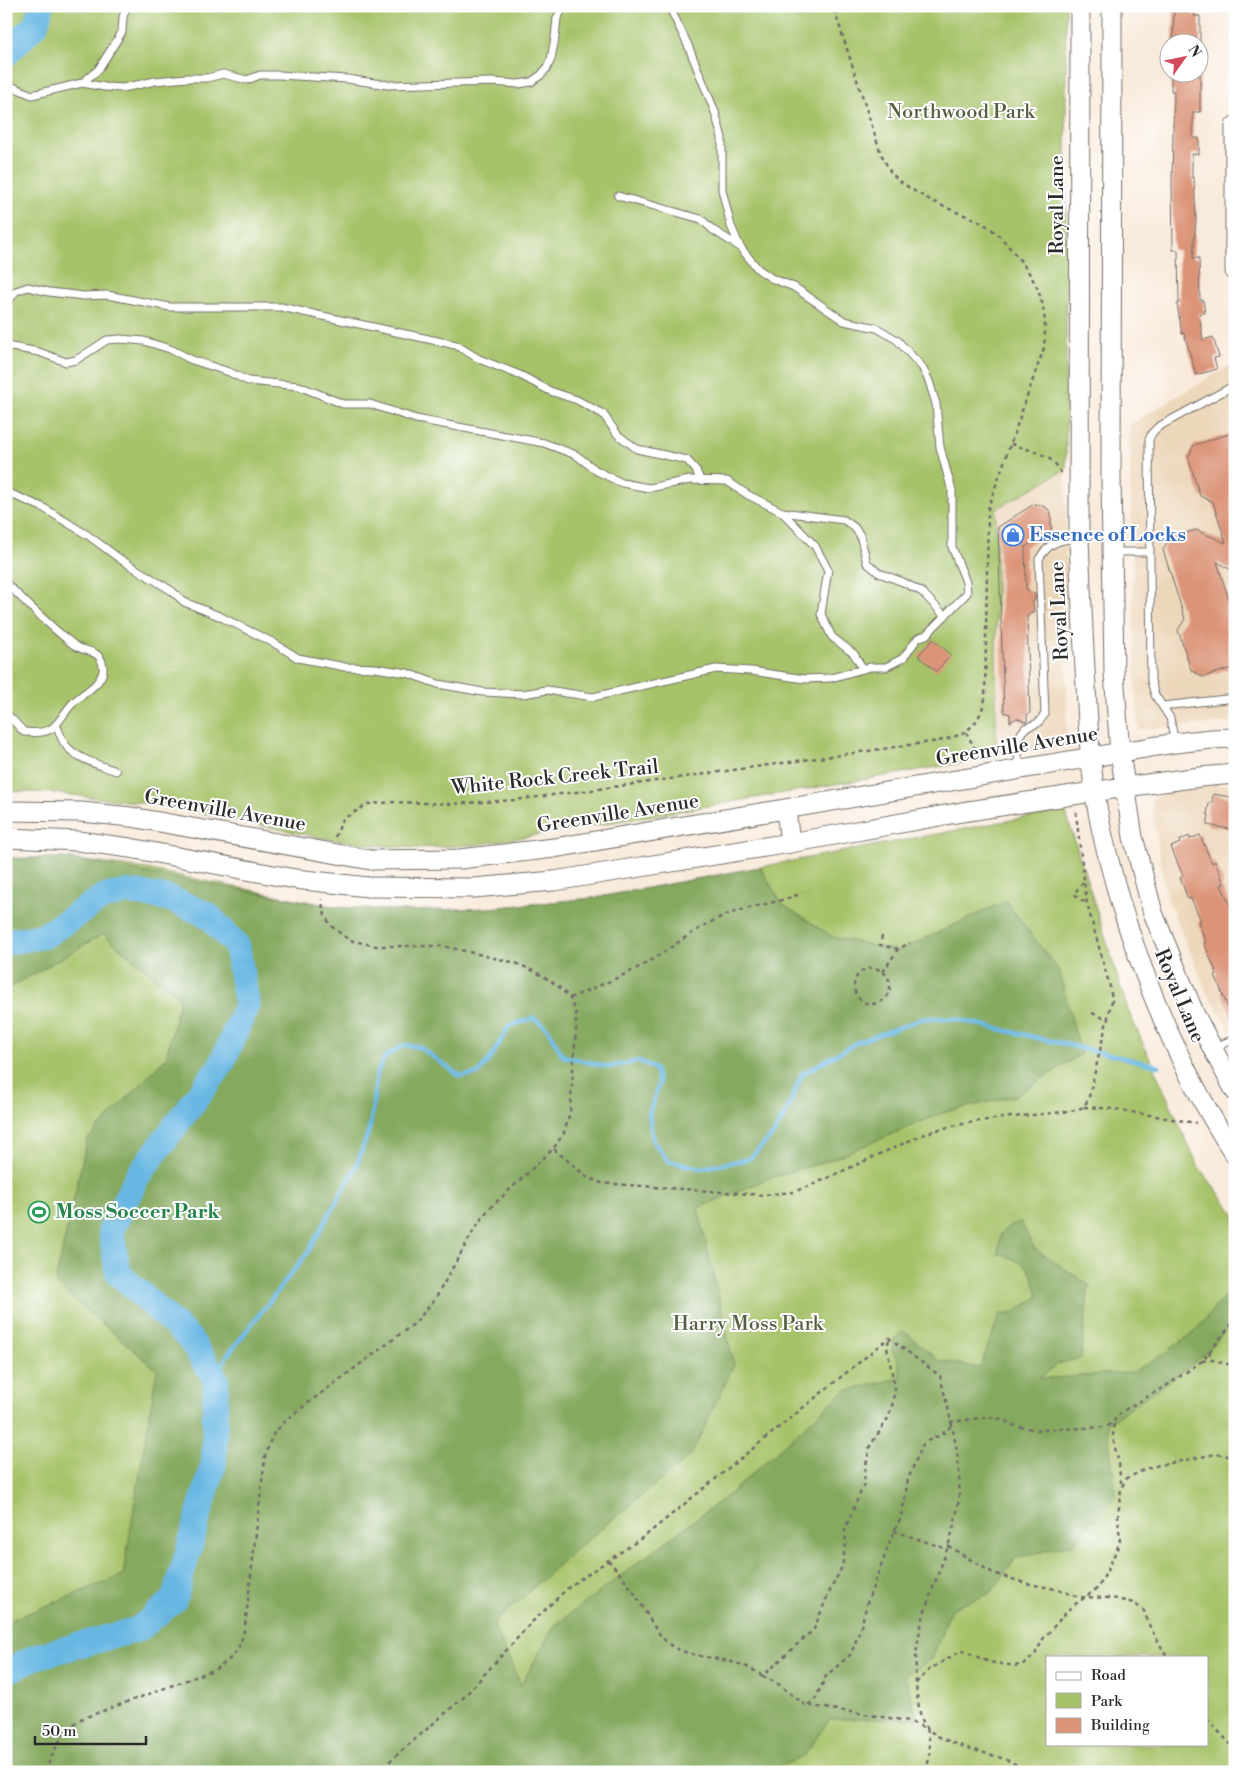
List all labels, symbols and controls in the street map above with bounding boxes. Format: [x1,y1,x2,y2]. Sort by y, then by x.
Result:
north arrow [1158,32,1208,82]
text: N [1183,42,1205,61]
park label: Northwood Park [887,100,1036,125]
street label: Royal Lane [1045,155,1070,255]
shop icon: Essence of Locks [1001,523,1025,547]
place label: Essence of Locks [1029,523,1186,548]
street label: Royal Lane [1045,561,1075,661]
street label: Greenville Avenue [934,722,1100,772]
street label: White Rock Creek Trail [449,755,660,801]
street label: Greenville Avenue [142,784,308,838]
street label: Greenville Avenue [535,789,701,839]
street label: Royal Lane [1148,945,1210,1047]
sports icon: Moss Soccer Park [27,1200,51,1224]
place label: Moss Soccer Park [55,1200,220,1225]
park label: Harry Moss Park [673,1312,825,1337]
legend [1046,1656,1208,1746]
text: Road [1091,1666,1126,1685]
text: Park [1091,1692,1123,1711]
scale bar [35,1713,146,1745]
text: Building [1090,1716,1150,1735]
text: 50 m [42,1722,76,1741]

